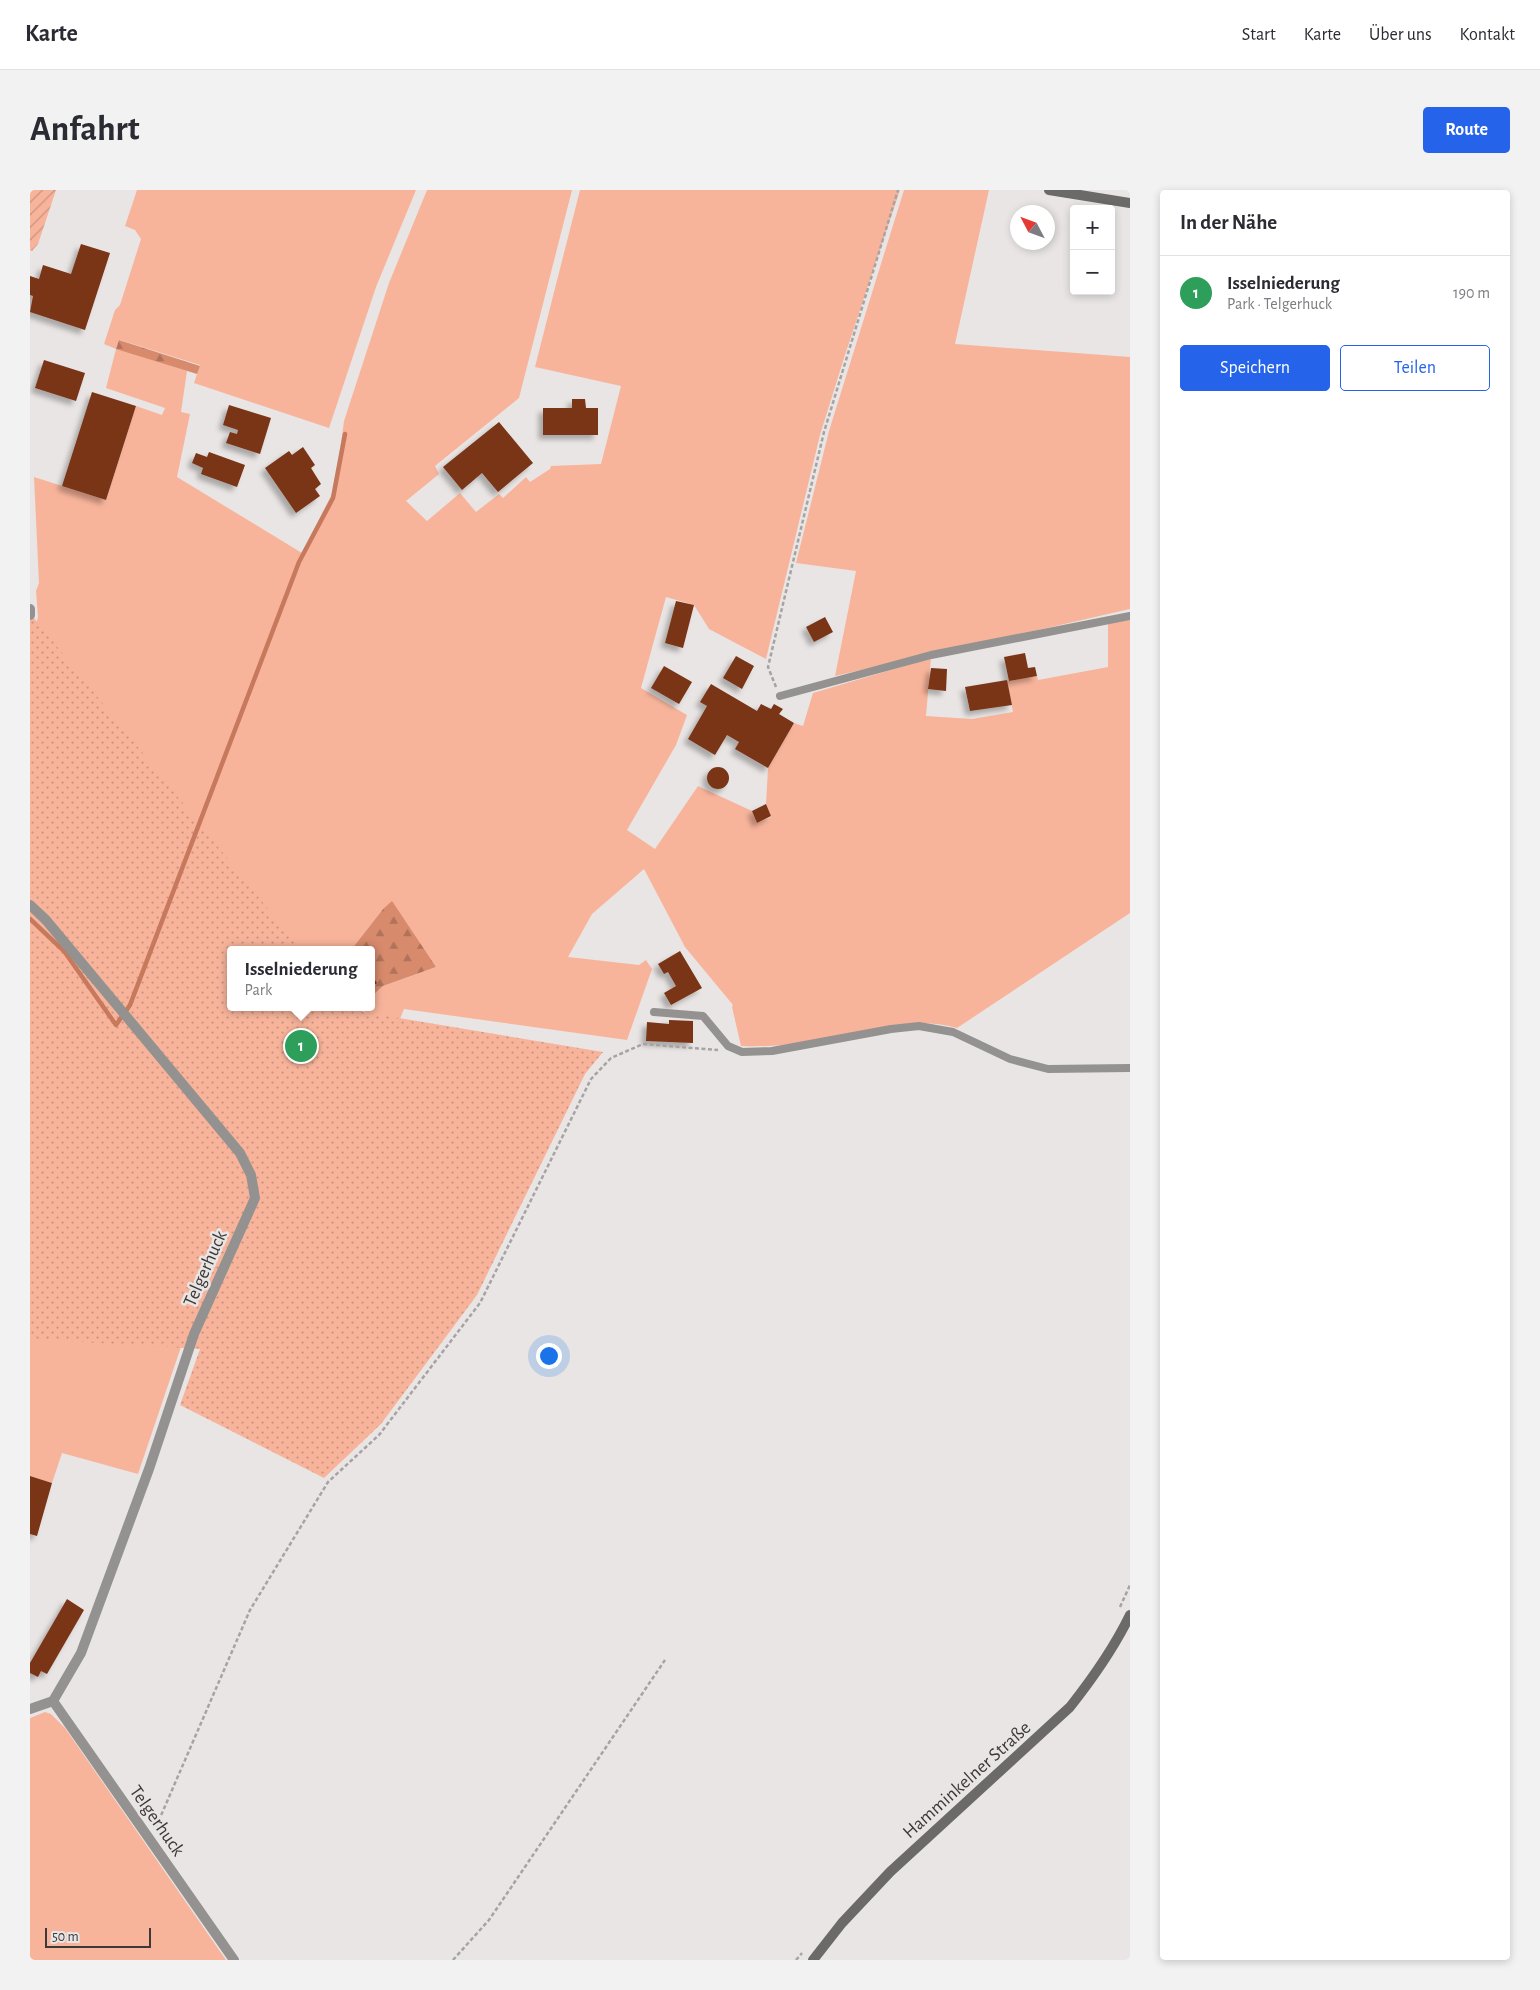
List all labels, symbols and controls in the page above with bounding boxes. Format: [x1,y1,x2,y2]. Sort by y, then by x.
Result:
text: Karte [25,22,78,46]
text: Start [1242,26,1276,44]
text: Karte [1304,26,1341,44]
text: Über uns [1369,26,1432,44]
text: Kontakt [1460,26,1515,44]
button: Route [1423,107,1510,153]
text: Anfahrt [30,112,140,147]
north arrow [1010,205,1055,250]
map controls [1070,205,1115,295]
button: + [1070,205,1115,250]
text: In der Nähe [1180,212,1277,233]
button: − [1070,250,1115,295]
text: Isselniederung [1227,274,1340,293]
text: 1 [1193,285,1199,301]
text: 190 m [1453,285,1490,301]
text: Park · Telgerhuck [1227,296,1332,312]
button: Speichern [1180,345,1330,391]
button: Teilen [1340,345,1490,391]
popup [227,946,375,1011]
text: Isselniederung [245,960,357,979]
text: Park [245,982,272,998]
pin: 1 [285,1027,317,1065]
street label: Telgerhuck [180,1227,231,1310]
your location [536,1343,562,1369]
street label: Hamminkelner Straße [900,1718,1034,1842]
street label: Telgerhuck [126,1782,188,1860]
scale bar [45,1925,151,1948]
text: 50 m [52,1930,79,1944]

